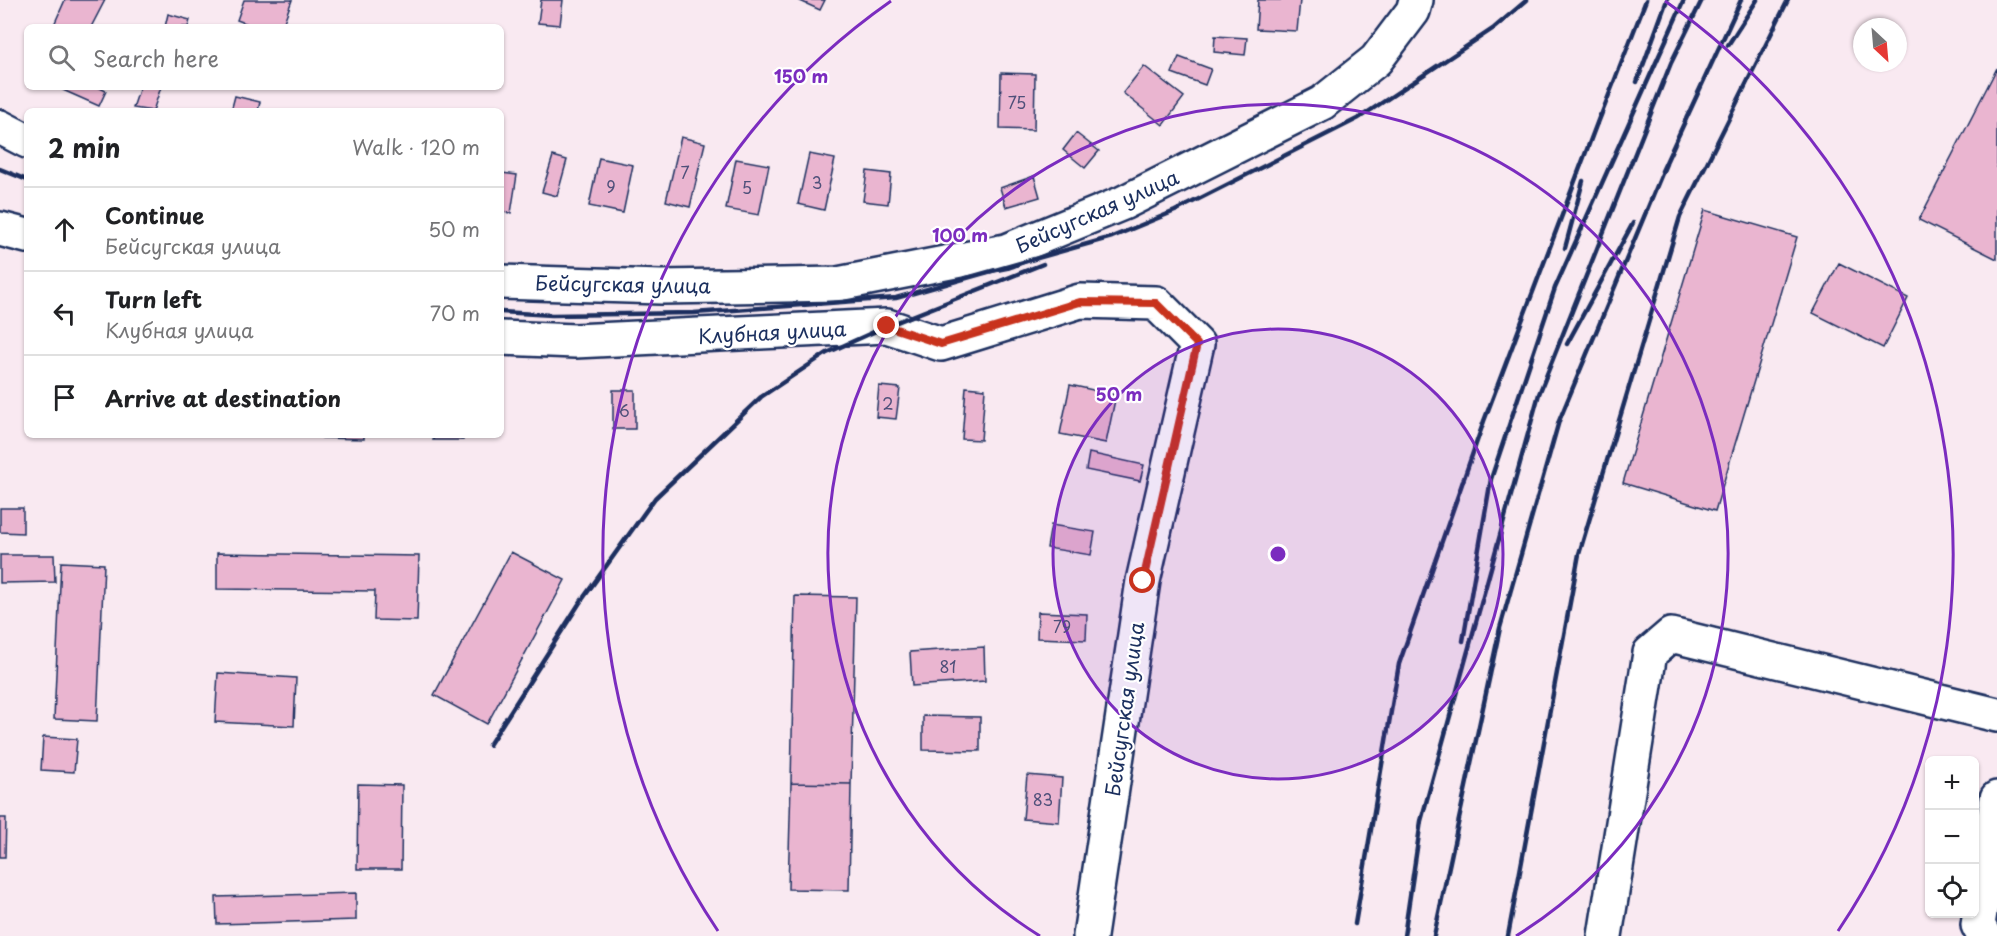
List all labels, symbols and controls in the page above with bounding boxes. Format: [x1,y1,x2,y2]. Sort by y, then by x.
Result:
north arrow [1853,18,1907,72]
search box [24,24,504,90]
icon: search [45,41,78,74]
text: Search here [93,41,219,74]
text: 150 m [774,62,828,89]
house number: 75 [1008,90,1026,114]
text: 2 min [48,128,121,167]
text: Walk · 120 m [352,132,480,162]
house number: 7 [680,160,690,184]
street label: Бейсугская улица [1011,161,1184,260]
house number: 3 [812,170,822,194]
house number: 9 [606,174,616,198]
house number: 5 [742,175,752,199]
text: Continue [105,198,204,231]
icon: ahead [48,213,81,246]
text: 50 m [428,214,480,244]
text: 100 m [932,221,988,248]
text: Бейсугская улица [105,231,281,261]
street label: Бейсугская улица [535,267,711,301]
text: Turn left [105,282,202,315]
icon: left [48,297,81,330]
text: 70 m [430,298,480,328]
route end [873,312,899,338]
street label: Клубная улица [697,313,847,351]
text: Клубная улица [105,315,254,345]
text: 50 m [1096,380,1142,407]
icon: arrive [48,381,81,414]
text: Arrive at destination [105,381,341,414]
house number: 2 [882,391,894,415]
house number: 6 [618,398,630,422]
centre of rings [1268,544,1288,564]
route start [1129,567,1155,593]
house number: 79 [1053,614,1071,638]
street label: Бейсугская улица [1097,620,1151,798]
house number: 81 [939,654,957,678]
map controls [1925,756,1979,918]
button: + [1925,756,1979,810]
house number: 83 [1033,787,1053,811]
button: − [1925,810,1979,864]
button: locate [1925,864,1979,918]

